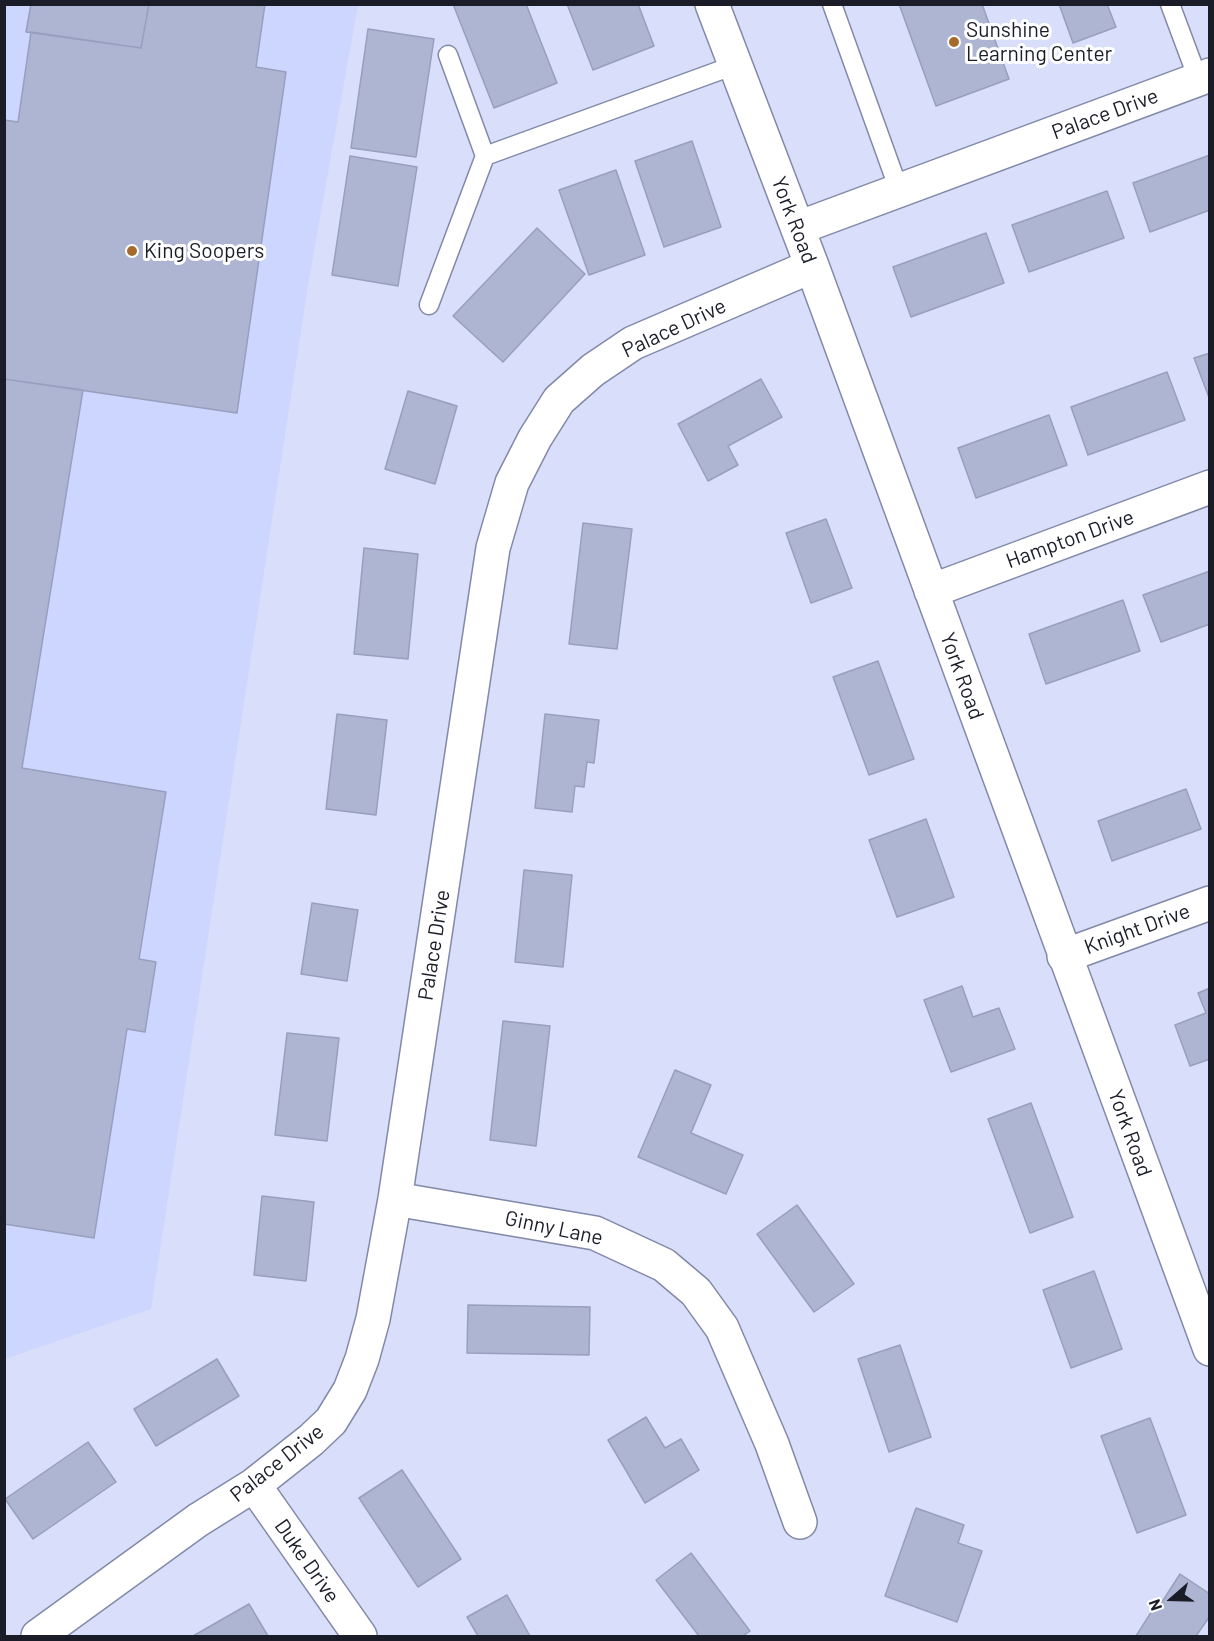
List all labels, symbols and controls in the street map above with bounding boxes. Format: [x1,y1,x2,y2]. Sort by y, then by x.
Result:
place label: Sunshine Learning Center [966,17,1112,67]
marker: Sunshine Learning Center [947,35,961,49]
street label: Palace Drive [1048,83,1162,145]
street label: York Road [766,173,822,267]
place label: King Soopers [144,238,264,264]
marker: King Soopers [125,244,139,258]
street label: Palace Drive [618,293,730,363]
street label: Hampton Drive [1002,504,1138,574]
street label: York Road [935,629,989,723]
street label: Palace Drive [413,888,455,1002]
street label: Knight Drive [1081,898,1193,960]
street label: York Road [1103,1086,1157,1180]
street label: Ginny Lane [503,1205,605,1251]
street label: Palace Drive [225,1419,329,1507]
street label: Duke Drive [269,1514,345,1608]
north arrow [1142,1569,1202,1629]
text: N [1144,1597,1165,1614]

